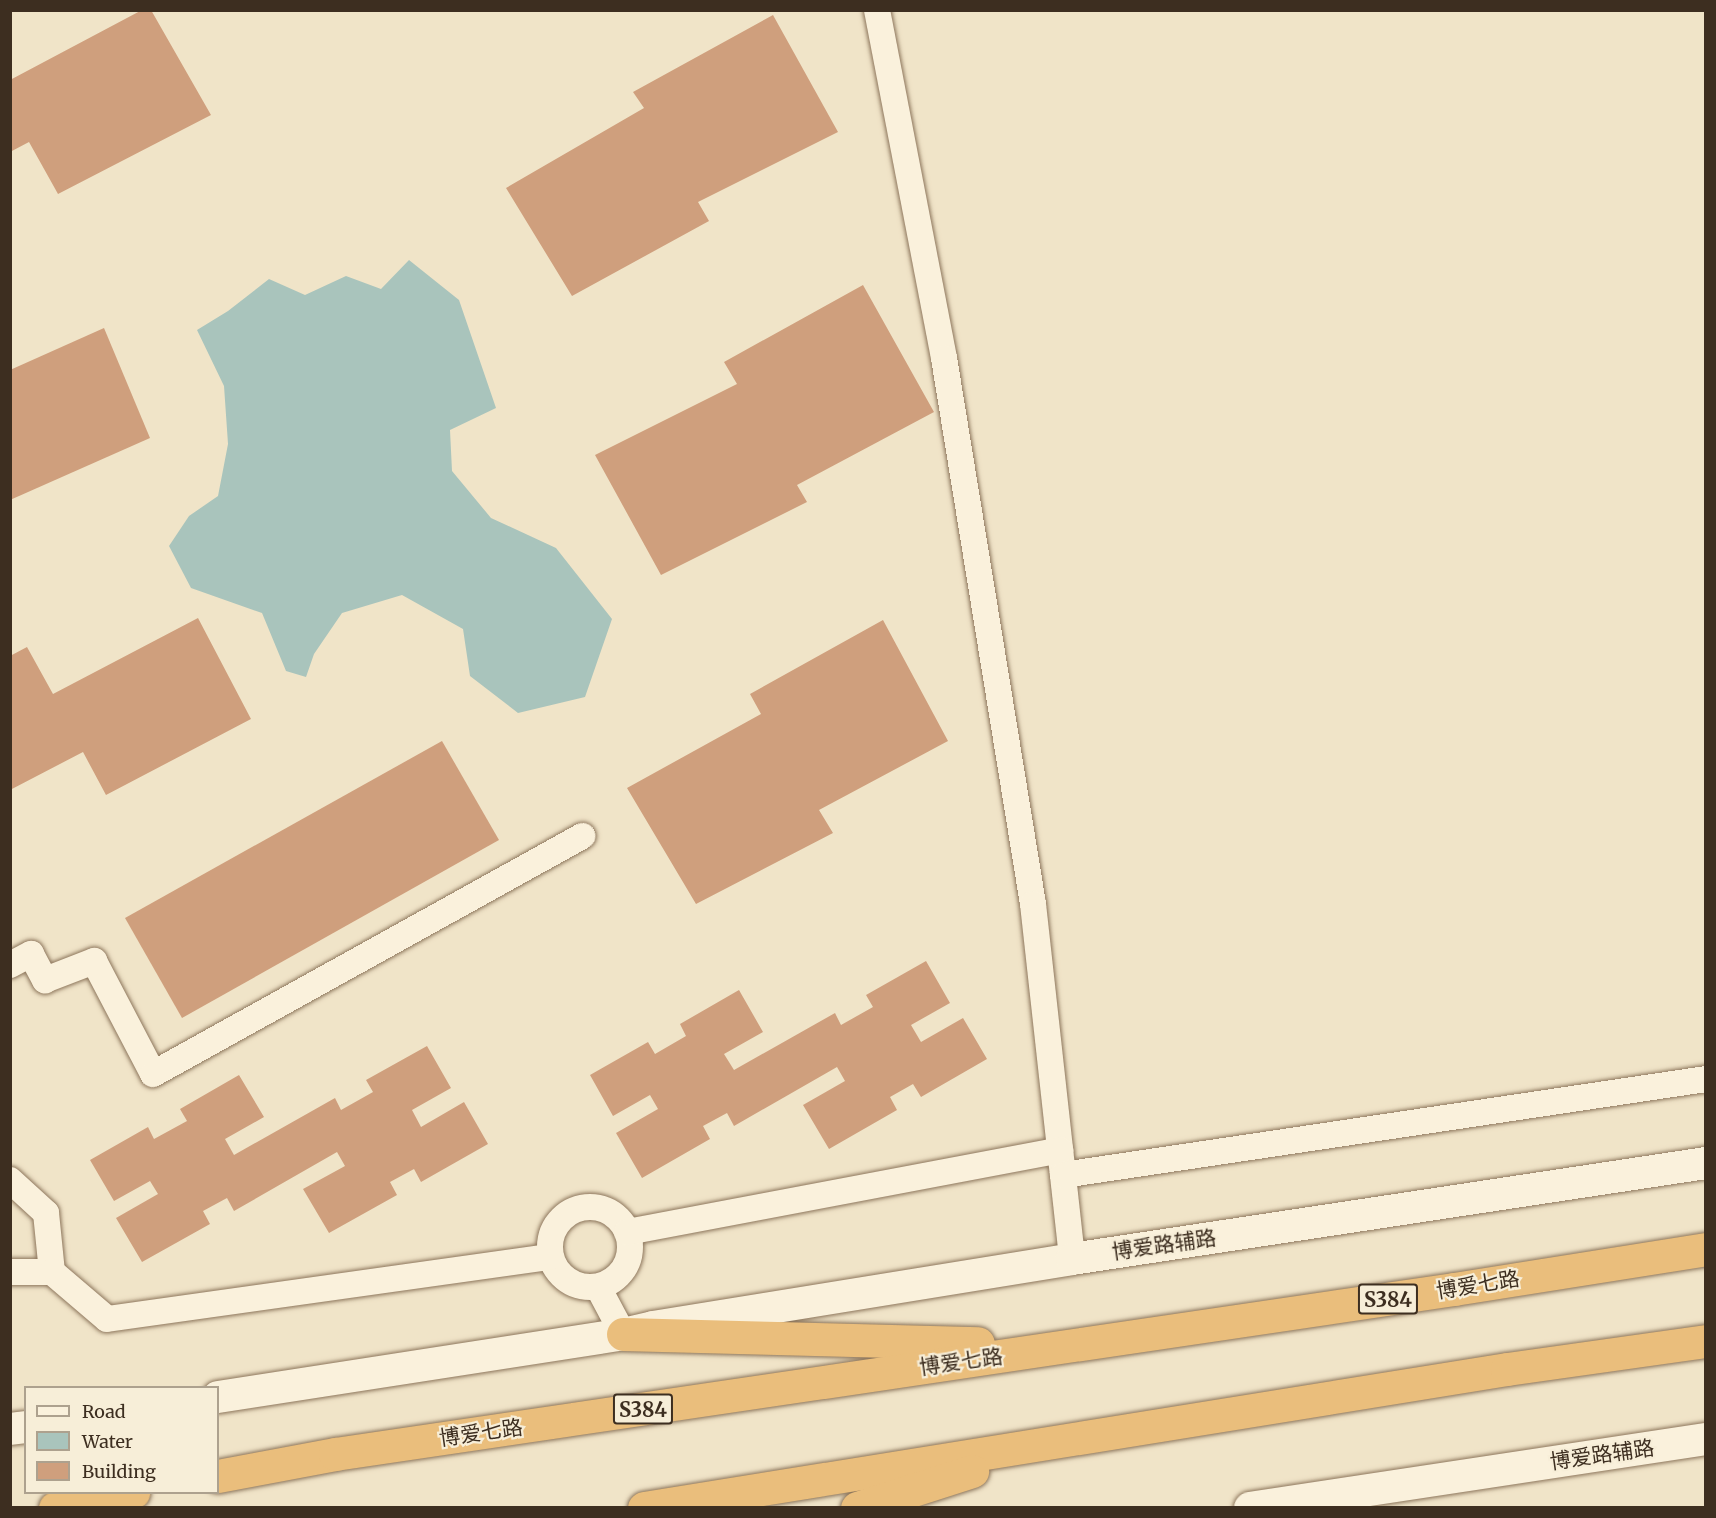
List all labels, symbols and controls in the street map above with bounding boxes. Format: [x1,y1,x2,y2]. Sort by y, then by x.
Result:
street label: 博爱路辅路 [1110,1225,1218,1265]
street label: 博爱七路 [1435,1266,1521,1304]
road number: S384 [1356,1282,1420,1316]
street label: 博爱七路 [918,1344,1004,1380]
legend [24,1386,219,1494]
road number: S384 [612,1392,674,1426]
text: Road [82,1400,126,1423]
street label: 博爱七路 [438,1415,524,1451]
text: Water [82,1430,133,1453]
street label: 博爱路辅路 [1548,1435,1656,1475]
text: Building [82,1460,156,1483]

